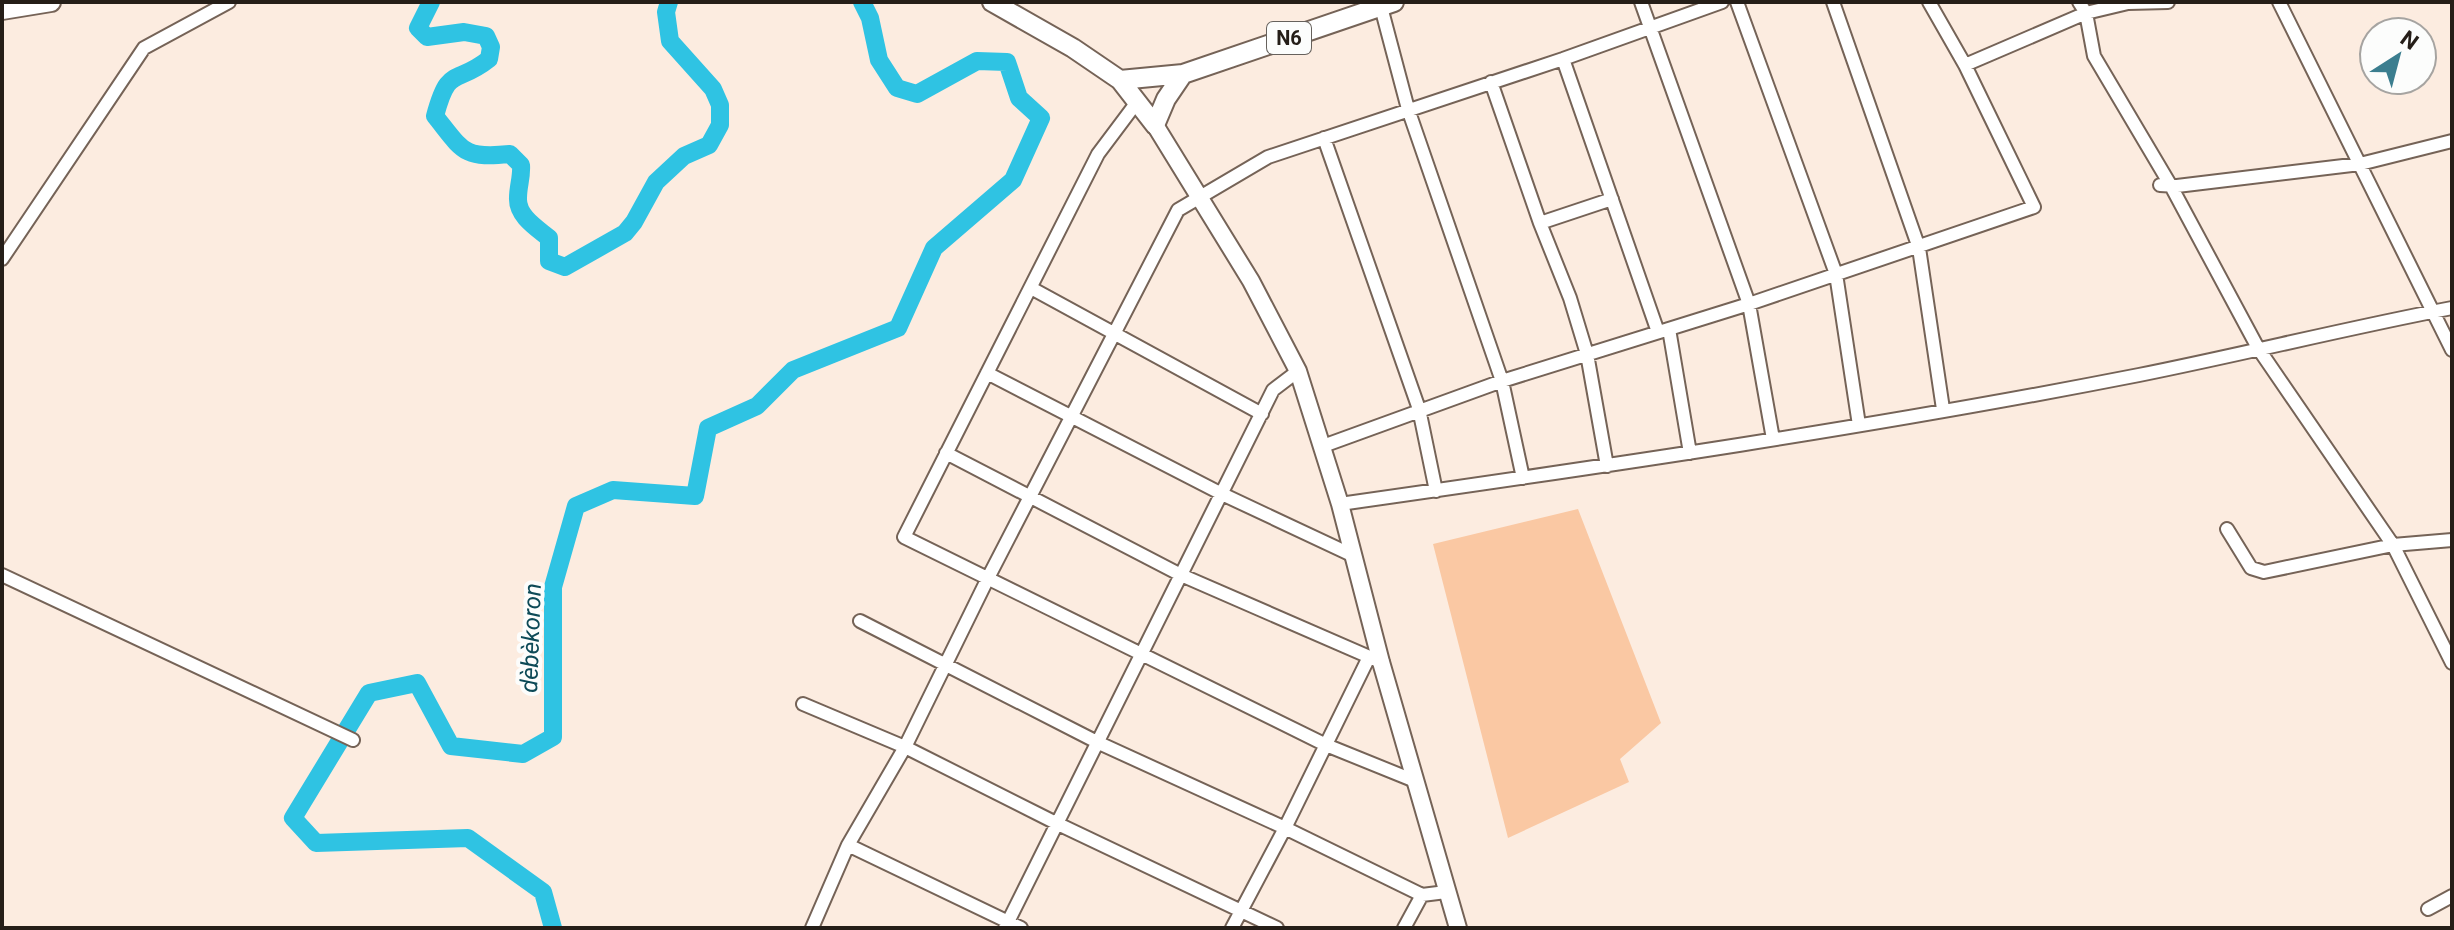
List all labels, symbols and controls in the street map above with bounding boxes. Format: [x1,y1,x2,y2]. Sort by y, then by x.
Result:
north arrow [2358,16,2438,96]
road number: N6 [1267,22,1311,54]
text: N [2396,26,2423,55]
water label: dèbèkoron [515,583,547,693]

